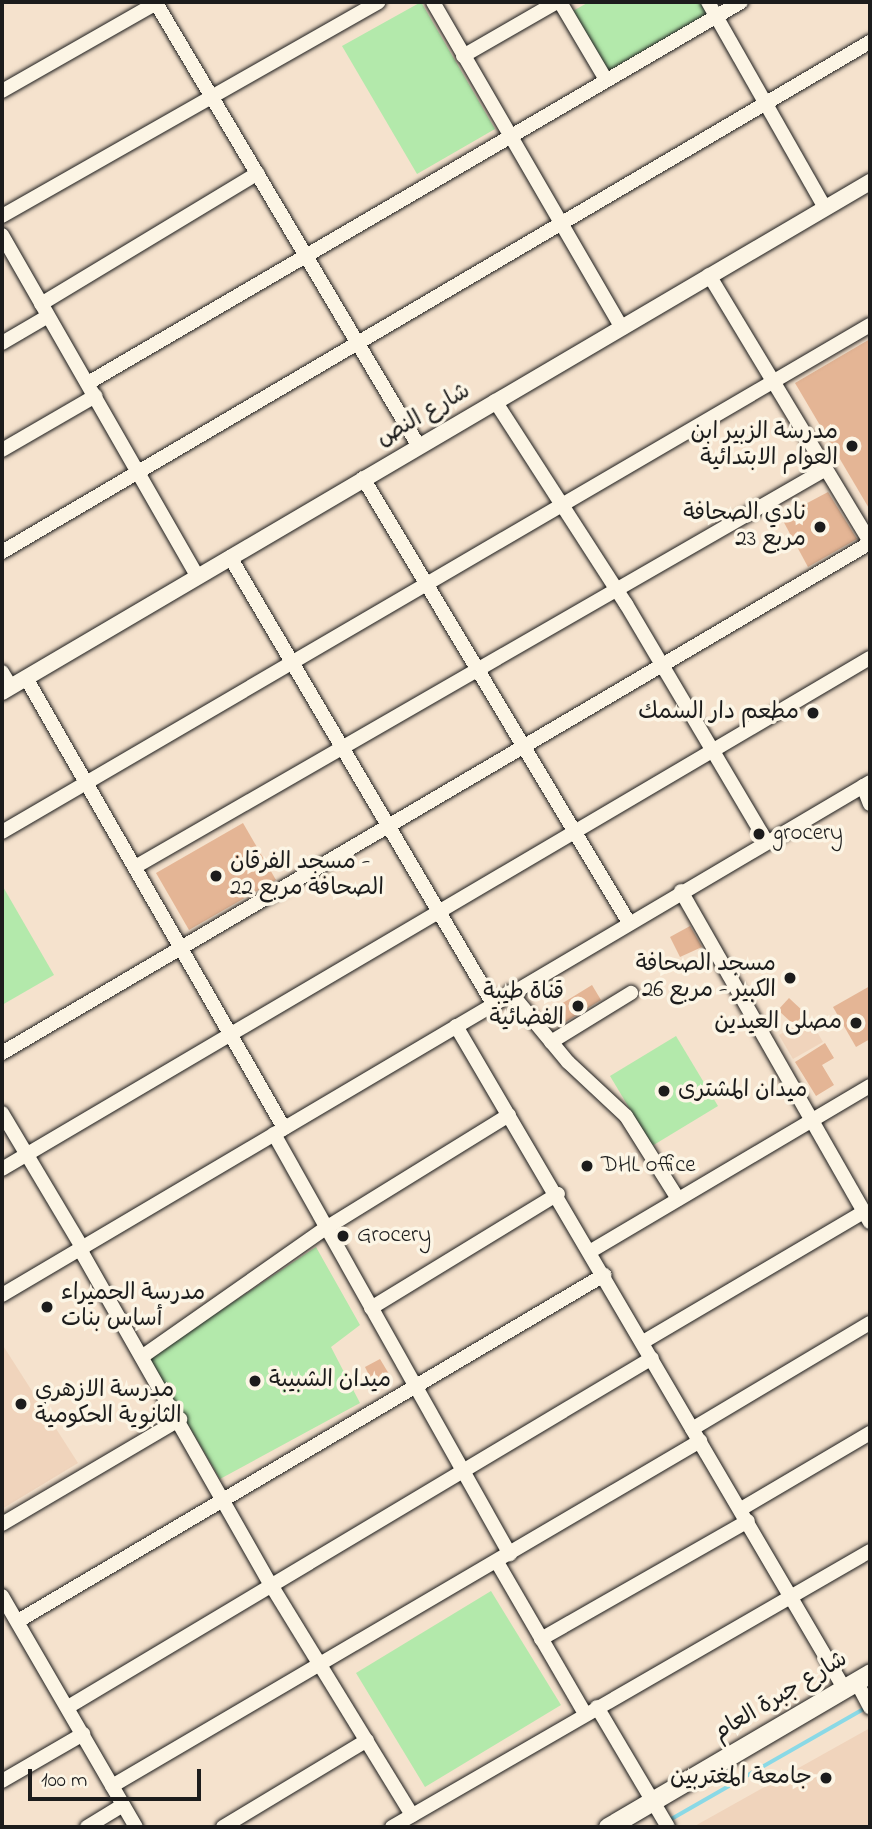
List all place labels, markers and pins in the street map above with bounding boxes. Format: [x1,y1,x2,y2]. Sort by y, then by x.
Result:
place label: مدرسة الزبير ابن العوام الابتدائية [691,419,838,473]
marker: مدرسة الزبير ابن العوام الابتدائية [844,438,860,454]
place label: نادي الصحافة مربع 23 [683,500,806,554]
marker: نادي الصحافة مربع 23 [812,519,828,535]
place label: مطعم دار السمك [638,699,799,727]
marker: مطعم دار السمك [805,705,821,721]
place label: grocery [773,820,843,848]
marker: grocery [751,826,767,842]
place label: مسجد الفرقان - الصحافة مربع 22 [230,849,384,903]
marker: مسجد الفرقان - الصحافة مربع 22 [208,868,224,884]
place label: مسجد الصحافة الكبير - مربع 26 [636,951,776,1005]
marker: مسجد الصحافة الكبير - مربع 26 [782,970,798,986]
place label: قناة طيبة الفضائية [483,979,564,1033]
marker: قناة طيبة الفضائية [570,998,586,1014]
place label: مصلى العيدين [714,1009,842,1037]
marker: مصلى العيدين [848,1015,864,1031]
place label: ميدان المشترى [678,1077,807,1105]
marker: ميدان المشترى [656,1083,672,1099]
place label: DHL office [601,1152,696,1180]
marker: DHL office [579,1158,595,1174]
place label: Grocery [357,1222,431,1250]
marker: Grocery [335,1228,351,1244]
place label: مدرسة الحميراء أساس بنات [61,1280,205,1334]
marker: مدرسة الحميراء أساس بنات [39,1299,55,1315]
place label: ميدان الشبيبة [269,1367,391,1395]
marker: ميدان الشبيبة [247,1373,263,1389]
place label: مدرسة الازهري الثانوية الحكومية [35,1377,182,1431]
marker: مدرسة الازهري الثانوية الحكومية [13,1396,29,1412]
place label: جامعة المغتربين [670,1764,812,1792]
marker: جامعة المغتربين [818,1770,834,1786]

